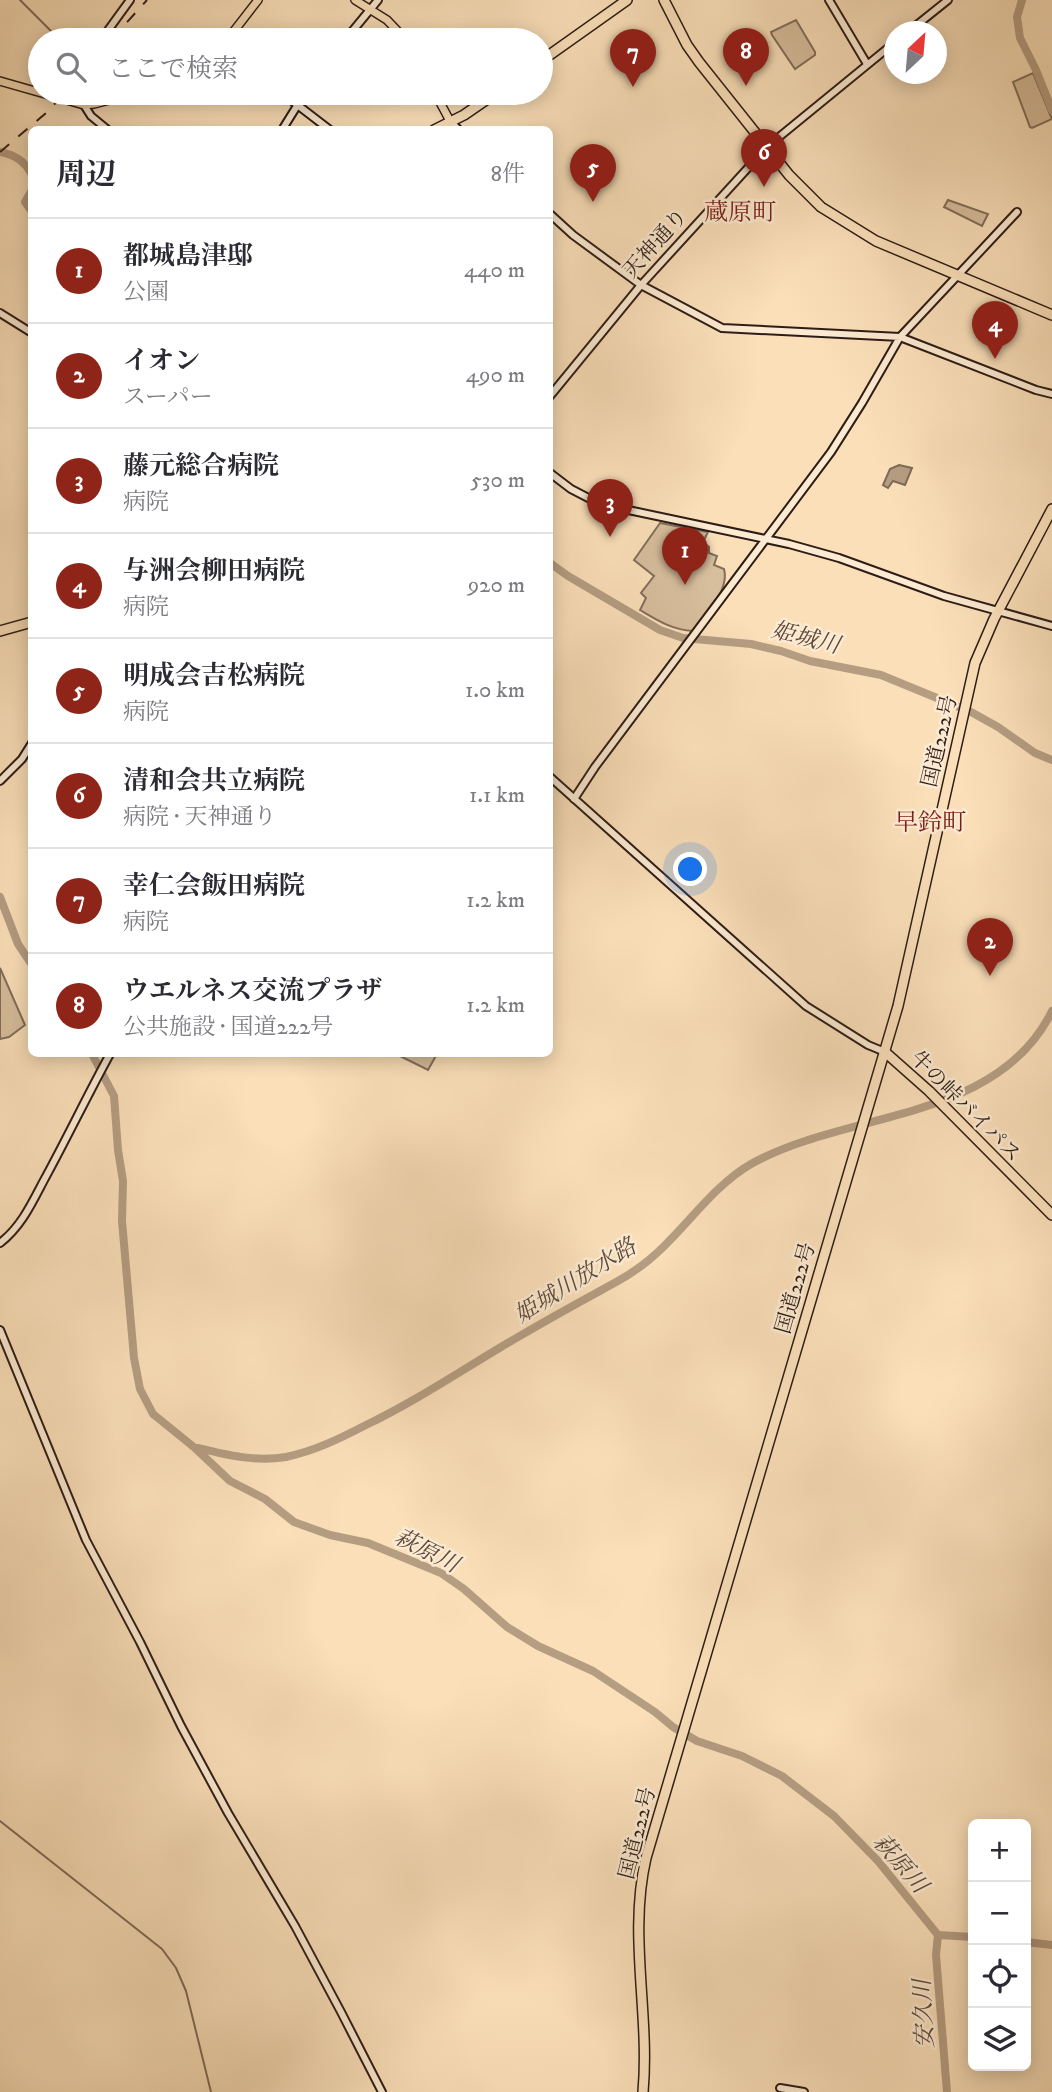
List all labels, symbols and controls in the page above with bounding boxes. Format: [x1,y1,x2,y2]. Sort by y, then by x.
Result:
north arrow [884,21,947,84]
search box [28,28,553,105]
pin: 8 [723,28,769,86]
pin: 7 [610,29,656,87]
icon: search [52,48,90,86]
text: ここで検索 [108,53,238,86]
pin: 6 [741,129,787,187]
pin: 5 [570,144,616,202]
text: 周辺 [56,157,116,194]
text: 8件 [490,160,525,189]
district label: 蔵原町 [704,198,776,228]
street label: 天神通り [618,204,694,284]
text: 都城島津邸 [123,240,253,273]
text: 1 [75,256,83,285]
text: 440 m [464,256,525,285]
text: 公園 [123,278,169,307]
pin: 4 [972,301,1018,359]
text: イオン [123,345,200,378]
text: 2 [73,361,85,390]
text: 490 m [466,361,525,390]
text: スーパー [123,383,213,412]
text: 藤元総合病院 [123,450,279,483]
text: 3 [75,466,83,495]
text: 530 m [470,466,525,495]
pin: 3 [587,479,633,537]
text: 病院 [123,488,169,517]
pin: 1 [662,527,708,585]
text: 与洲会柳田病院 [123,555,305,588]
text: 4 [72,571,86,600]
text: 920 m [468,571,525,600]
text: 病院 [123,593,169,622]
water label: 姫城川 [769,616,846,662]
text: 明成会吉松病院 [123,660,305,693]
text: 5 [73,676,85,705]
text: 1.0 km [465,676,525,705]
street label: 国道222号 [917,693,963,790]
text: 病院 [123,698,169,727]
text: 清和会共立病院 [123,765,305,798]
text: 6 [73,781,85,810]
text: 1.1 km [469,781,525,810]
text: 病院 · 天神通り [123,803,276,832]
district label: 早鈴町 [894,808,966,838]
your location [673,852,707,886]
text: 幸仁会飯田病院 [123,870,305,903]
text: 7 [73,886,85,915]
text: 1.2 km [466,886,525,915]
text: 病院 [123,908,169,937]
pin: 2 [967,918,1013,976]
text: ウエルネス交流プラザ [123,975,382,1008]
text: 8 [73,991,85,1020]
text: 1.2 km [466,991,525,1020]
text: 公共施設 · 国道222号 [123,1013,333,1042]
street label: 牛の峠バイパス [904,1046,1026,1168]
water label: 姫城川放水路 [510,1231,644,1330]
street label: 国道222号 [771,1240,821,1337]
water label: 萩原川 [389,1523,466,1581]
street label: 国道222号 [614,1785,662,1882]
map controls [968,1819,1031,2071]
button: + [968,1819,1031,1882]
water label: 萩原川 [866,1828,935,1902]
button: − [968,1882,1031,1945]
button: locate [968,1945,1031,2008]
water label: 安久川 [908,1976,941,2049]
button: layers [968,2008,1031,2071]

